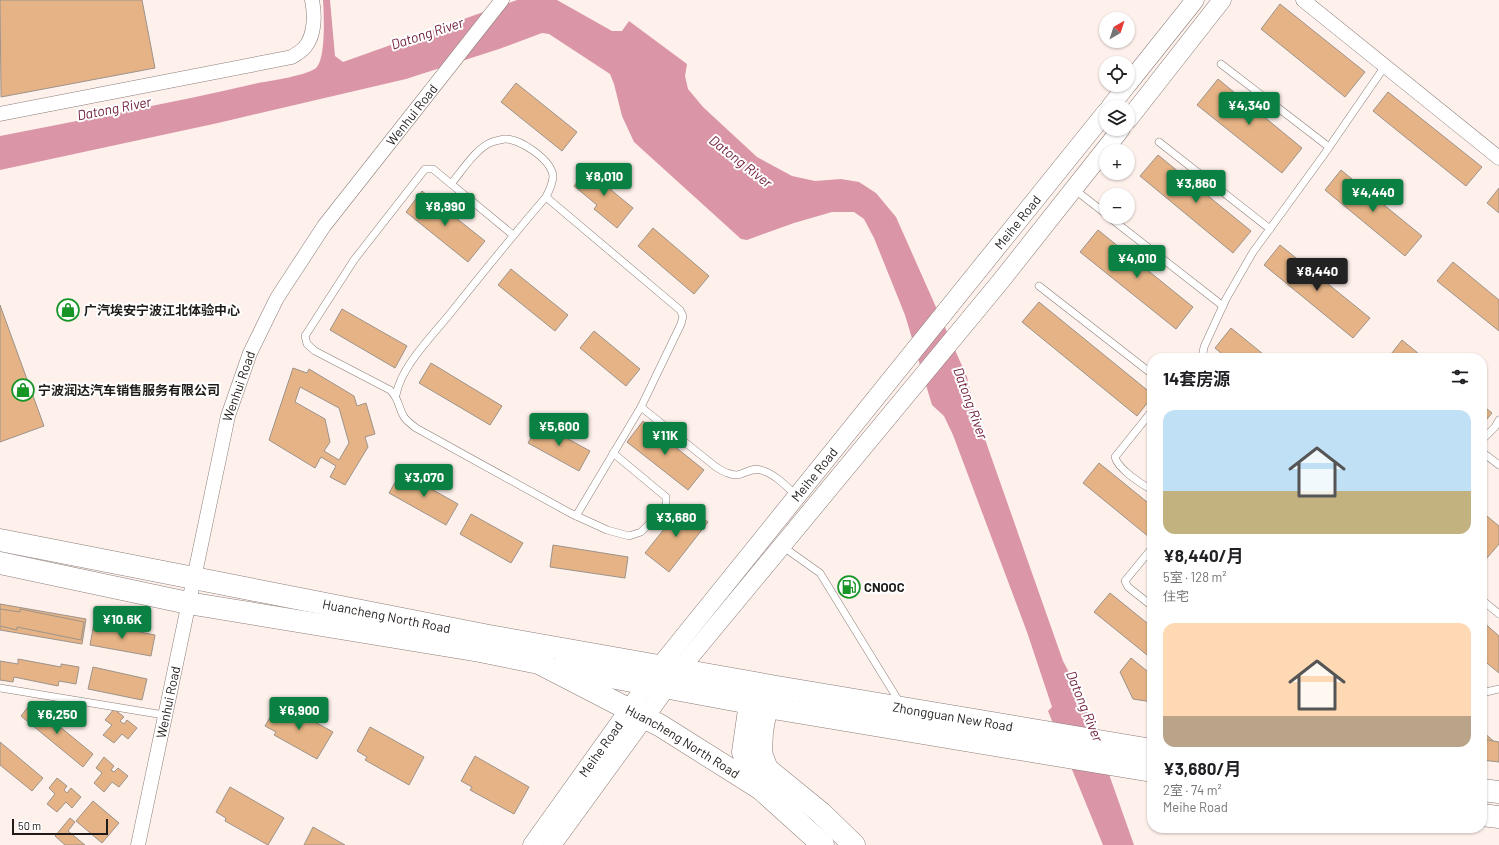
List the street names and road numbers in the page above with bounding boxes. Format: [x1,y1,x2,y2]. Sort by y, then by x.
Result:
street label: Wenhui Road [383,81,441,148]
street label: Meihe Road [991,192,1044,252]
street label: Wenhui Road [219,349,258,423]
street label: Meihe Road [788,444,841,505]
street label: Huancheng North Road [321,596,452,636]
street label: Wenhui Road [153,665,183,740]
street label: Zhongguan New Road [891,699,1014,734]
street label: Huancheng North Road [623,701,743,782]
street label: Meihe Road [575,718,626,780]

